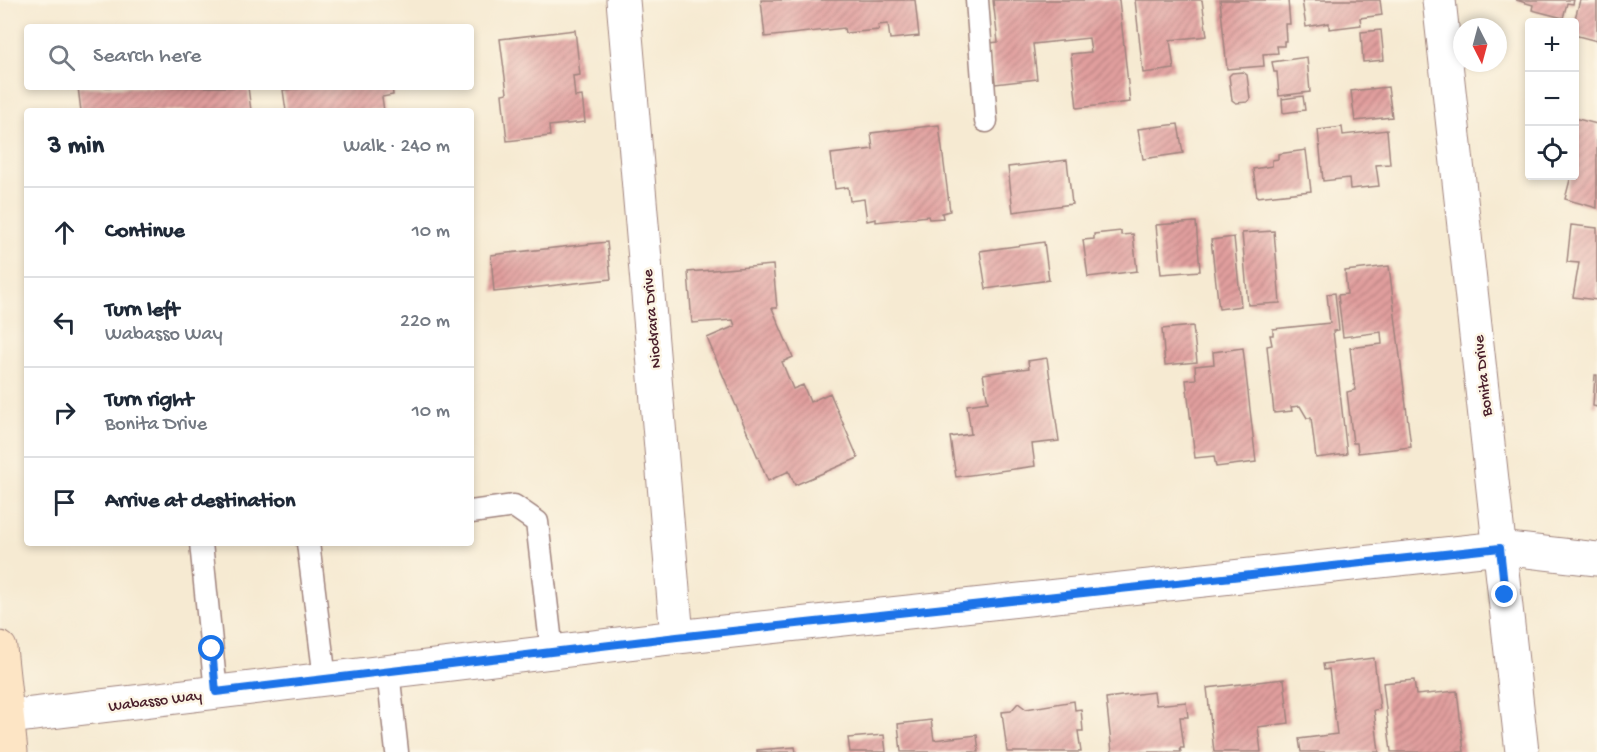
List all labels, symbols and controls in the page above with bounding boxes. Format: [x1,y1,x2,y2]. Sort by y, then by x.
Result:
north arrow [1453,18,1507,72]
map controls [1525,18,1579,180]
button: + [1525,18,1579,72]
search box [24,24,474,90]
icon: search [45,41,78,74]
text: Search here [93,44,201,70]
button: − [1525,72,1579,126]
button: locate [1525,126,1579,180]
text: 3 min [48,132,104,163]
text: Walk · 240 m [343,136,450,159]
icon: ahead [48,216,81,249]
text: Continue [105,219,185,245]
text: 10 m [412,221,450,244]
street label: Niodrara Drive [640,268,667,369]
text: Turn left [105,298,179,324]
icon: left [48,306,81,339]
text: 220 m [400,311,450,334]
text: Wabasso Way [105,324,223,347]
street label: Bonita Drive [1471,333,1498,418]
text: Turn right [105,388,193,414]
icon: right [48,396,81,429]
text: 10 m [412,401,450,424]
text: Bonita Drive [105,414,207,437]
icon: arrive [48,486,81,519]
text: Arrive at destination [105,489,295,515]
route end [1491,581,1517,607]
route start [198,635,224,661]
street label: Wabasso Way [108,687,203,718]

